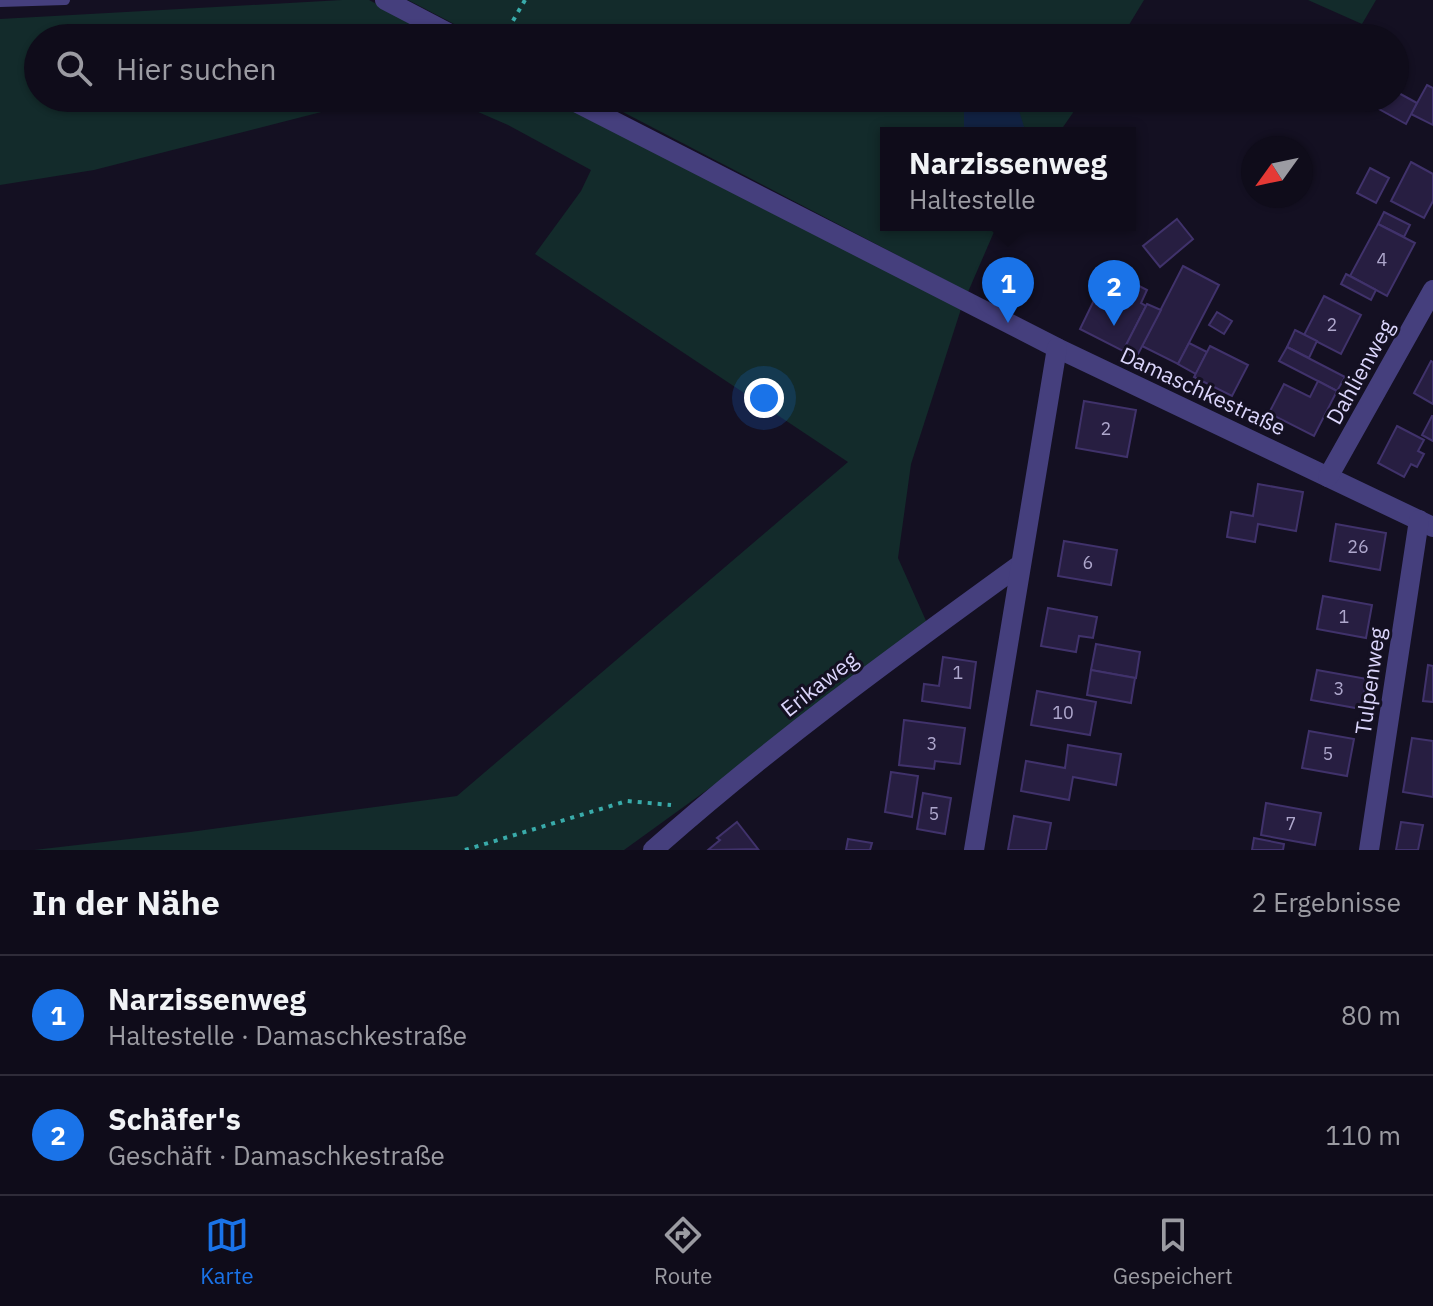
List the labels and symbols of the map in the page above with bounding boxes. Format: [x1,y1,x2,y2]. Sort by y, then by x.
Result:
north arrow [1241,136,1313,208]
house number: 4 [1377,248,1388,271]
pin: 1 [982,257,1034,323]
pin: 2 [1088,260,1140,326]
house number: 2 [1327,313,1337,336]
street label: Dahlienweg [1319,314,1400,429]
street label: Damaschkestraße [1116,340,1291,442]
your location [744,378,784,418]
house number: 2 [1101,417,1111,440]
house number: 26 [1347,535,1369,558]
house number: 6 [1083,551,1093,574]
house number: 1 [1339,605,1349,628]
street label: Tulpenweg [1348,625,1391,736]
street label: Erikaweg [774,644,863,723]
house number: 1 [953,661,963,684]
house number: 3 [1334,677,1344,700]
house number: 10 [1052,701,1074,724]
house number: 3 [927,732,937,755]
house number: 5 [1323,742,1333,765]
house number: 5 [929,802,939,825]
house number: 7 [1286,812,1296,835]

